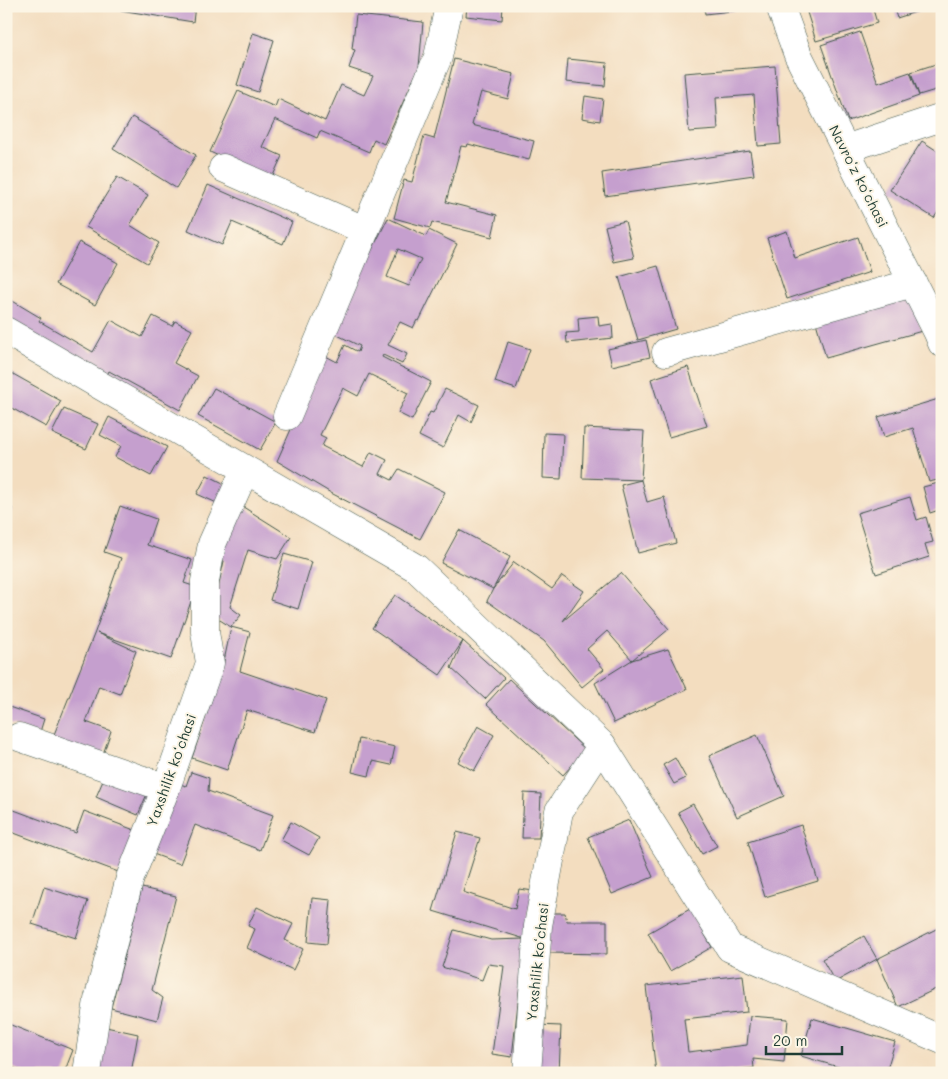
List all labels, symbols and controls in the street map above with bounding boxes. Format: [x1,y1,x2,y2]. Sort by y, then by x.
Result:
street label: Navroʻz koʻchasi [825,122,893,230]
street label: Yaxshilik koʻchasi [142,711,200,829]
street label: Yaxshilik koʻchasi [521,902,553,1022]
scale bar [766,1024,842,1056]
text: 20 m [773,1030,807,1050]

